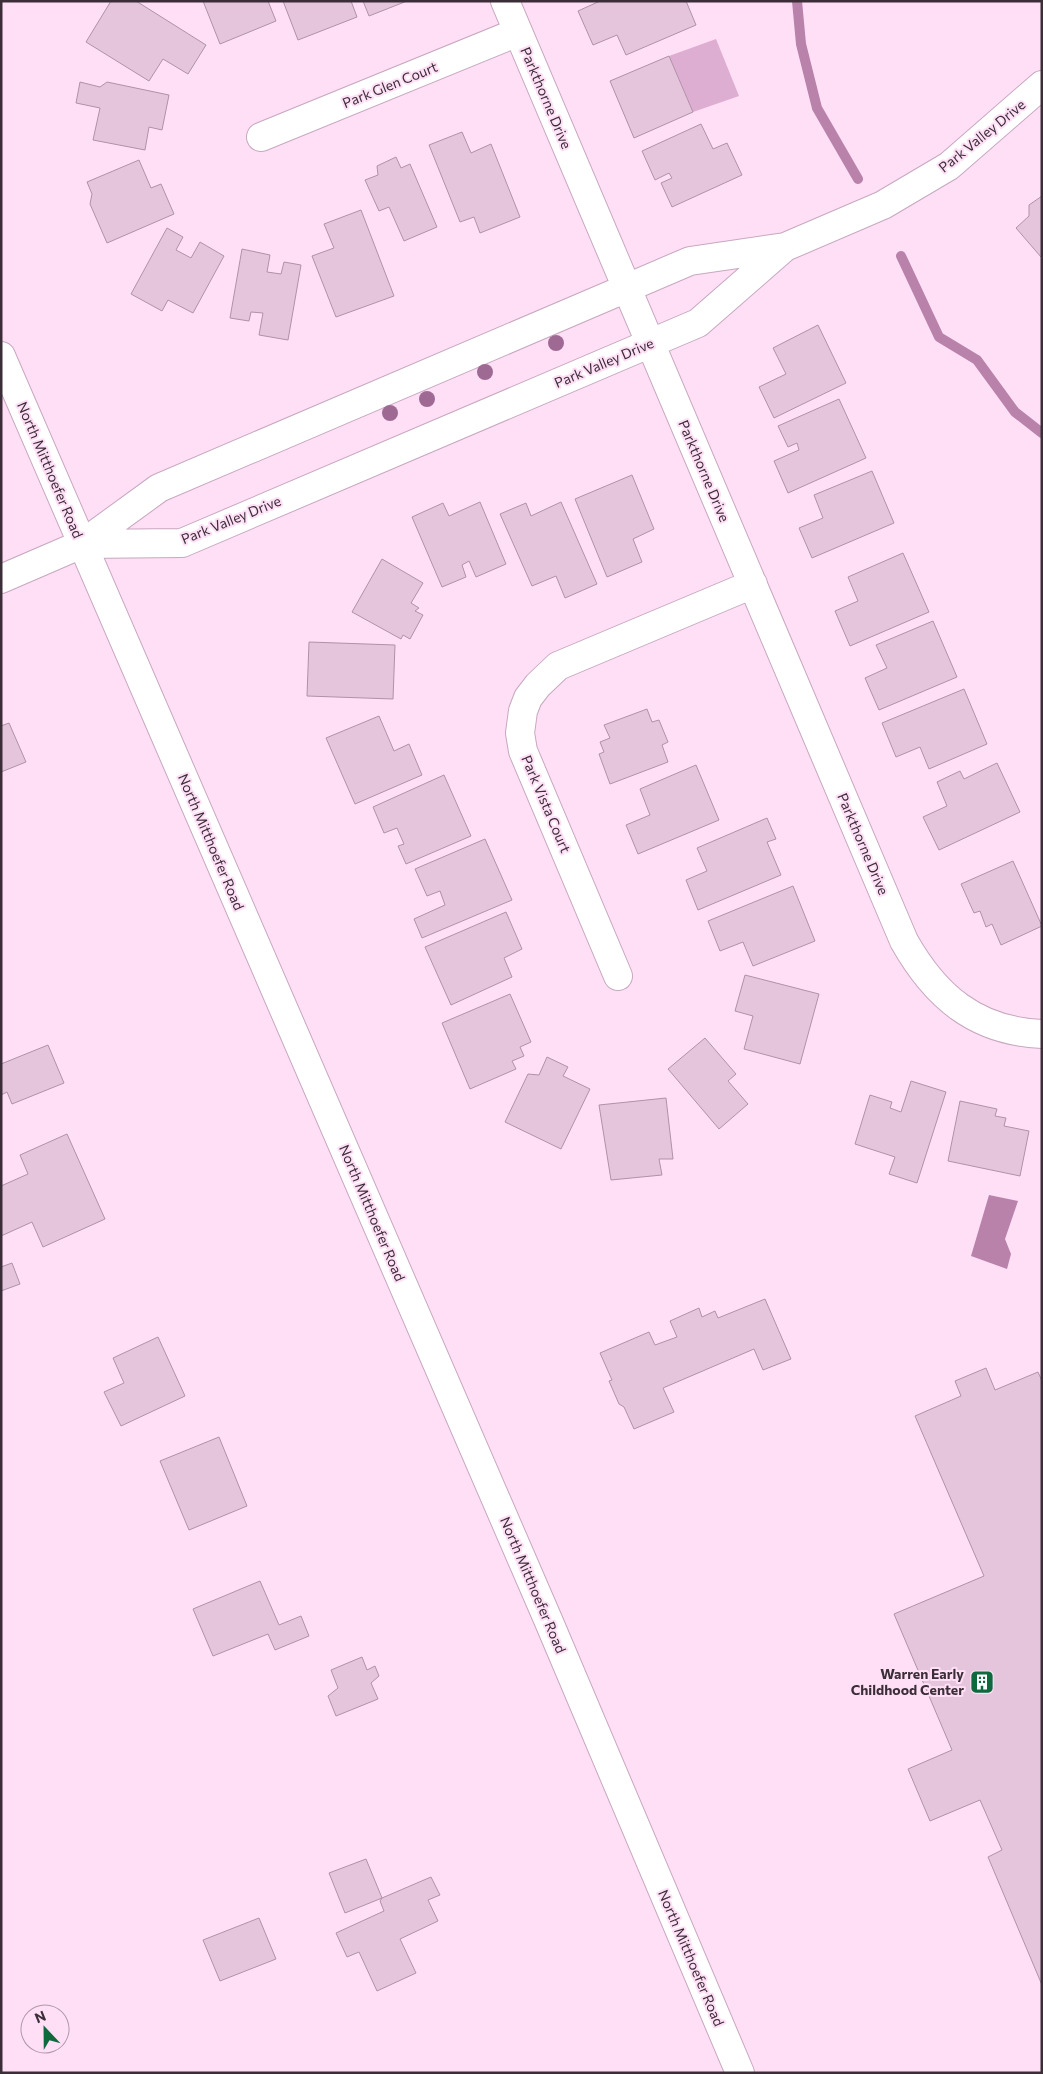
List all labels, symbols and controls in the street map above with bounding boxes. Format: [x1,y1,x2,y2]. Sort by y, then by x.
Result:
street label: Parkthorne Drive [517,44,576,151]
street label: Park Glen Court [340,58,440,111]
street label: Park Valley Drive [935,96,1028,176]
street label: Park Valley Drive [552,334,656,391]
street label: North Mitthoefer Road [14,399,87,541]
street label: Parkthorne Drive [675,417,734,524]
street label: Park Valley Drive [178,492,283,547]
street label: Park Vista Court [518,752,575,855]
street label: North Mitthoefer Road [175,771,248,913]
street label: Parkthorne Drive [834,790,893,897]
street label: North Mitthoefer Road [336,1142,409,1284]
street label: North Mitthoefer Road [497,1514,570,1656]
place label: Warren Early Childhood Center [851,1665,964,1698]
building icon: Warren Early Childhood Center [969,1669,995,1695]
street label: North Mitthoefer Road [655,1887,728,2029]
north arrow [20,2004,70,2054]
text: N [32,2007,48,2026]

